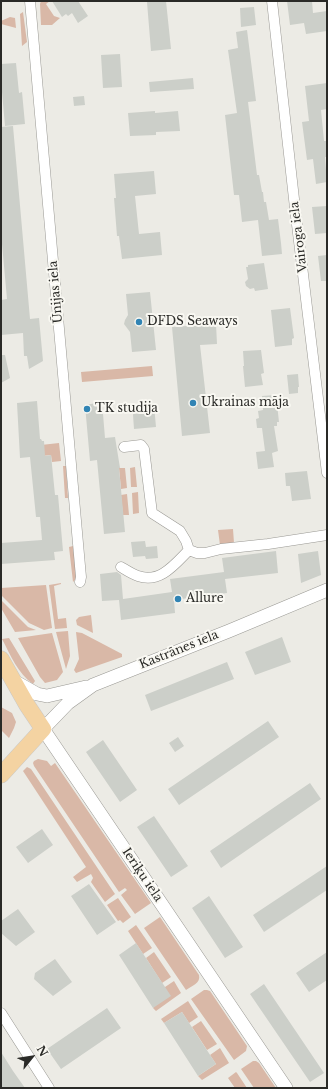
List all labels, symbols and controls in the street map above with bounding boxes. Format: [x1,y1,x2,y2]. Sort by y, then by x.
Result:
street label: Vairoga iela [288,201,310,273]
street label: Ūnijas iela [46,260,66,324]
place label: DFDS Seaways [147,315,238,329]
marker: DFDS Seaways [134,317,144,327]
place label: Ukrainas māja [201,396,289,410]
marker: Ukrainas māja [188,398,198,408]
place label: TK studija [95,402,158,416]
marker: TK studija [82,404,92,414]
place label: Allure [186,592,224,606]
marker: Allure [173,594,183,604]
street label: Kastrānes iela [137,628,221,672]
street label: Ieriķu iela [119,845,165,905]
north arrow [12,1037,52,1077]
text: N [34,1043,51,1059]

